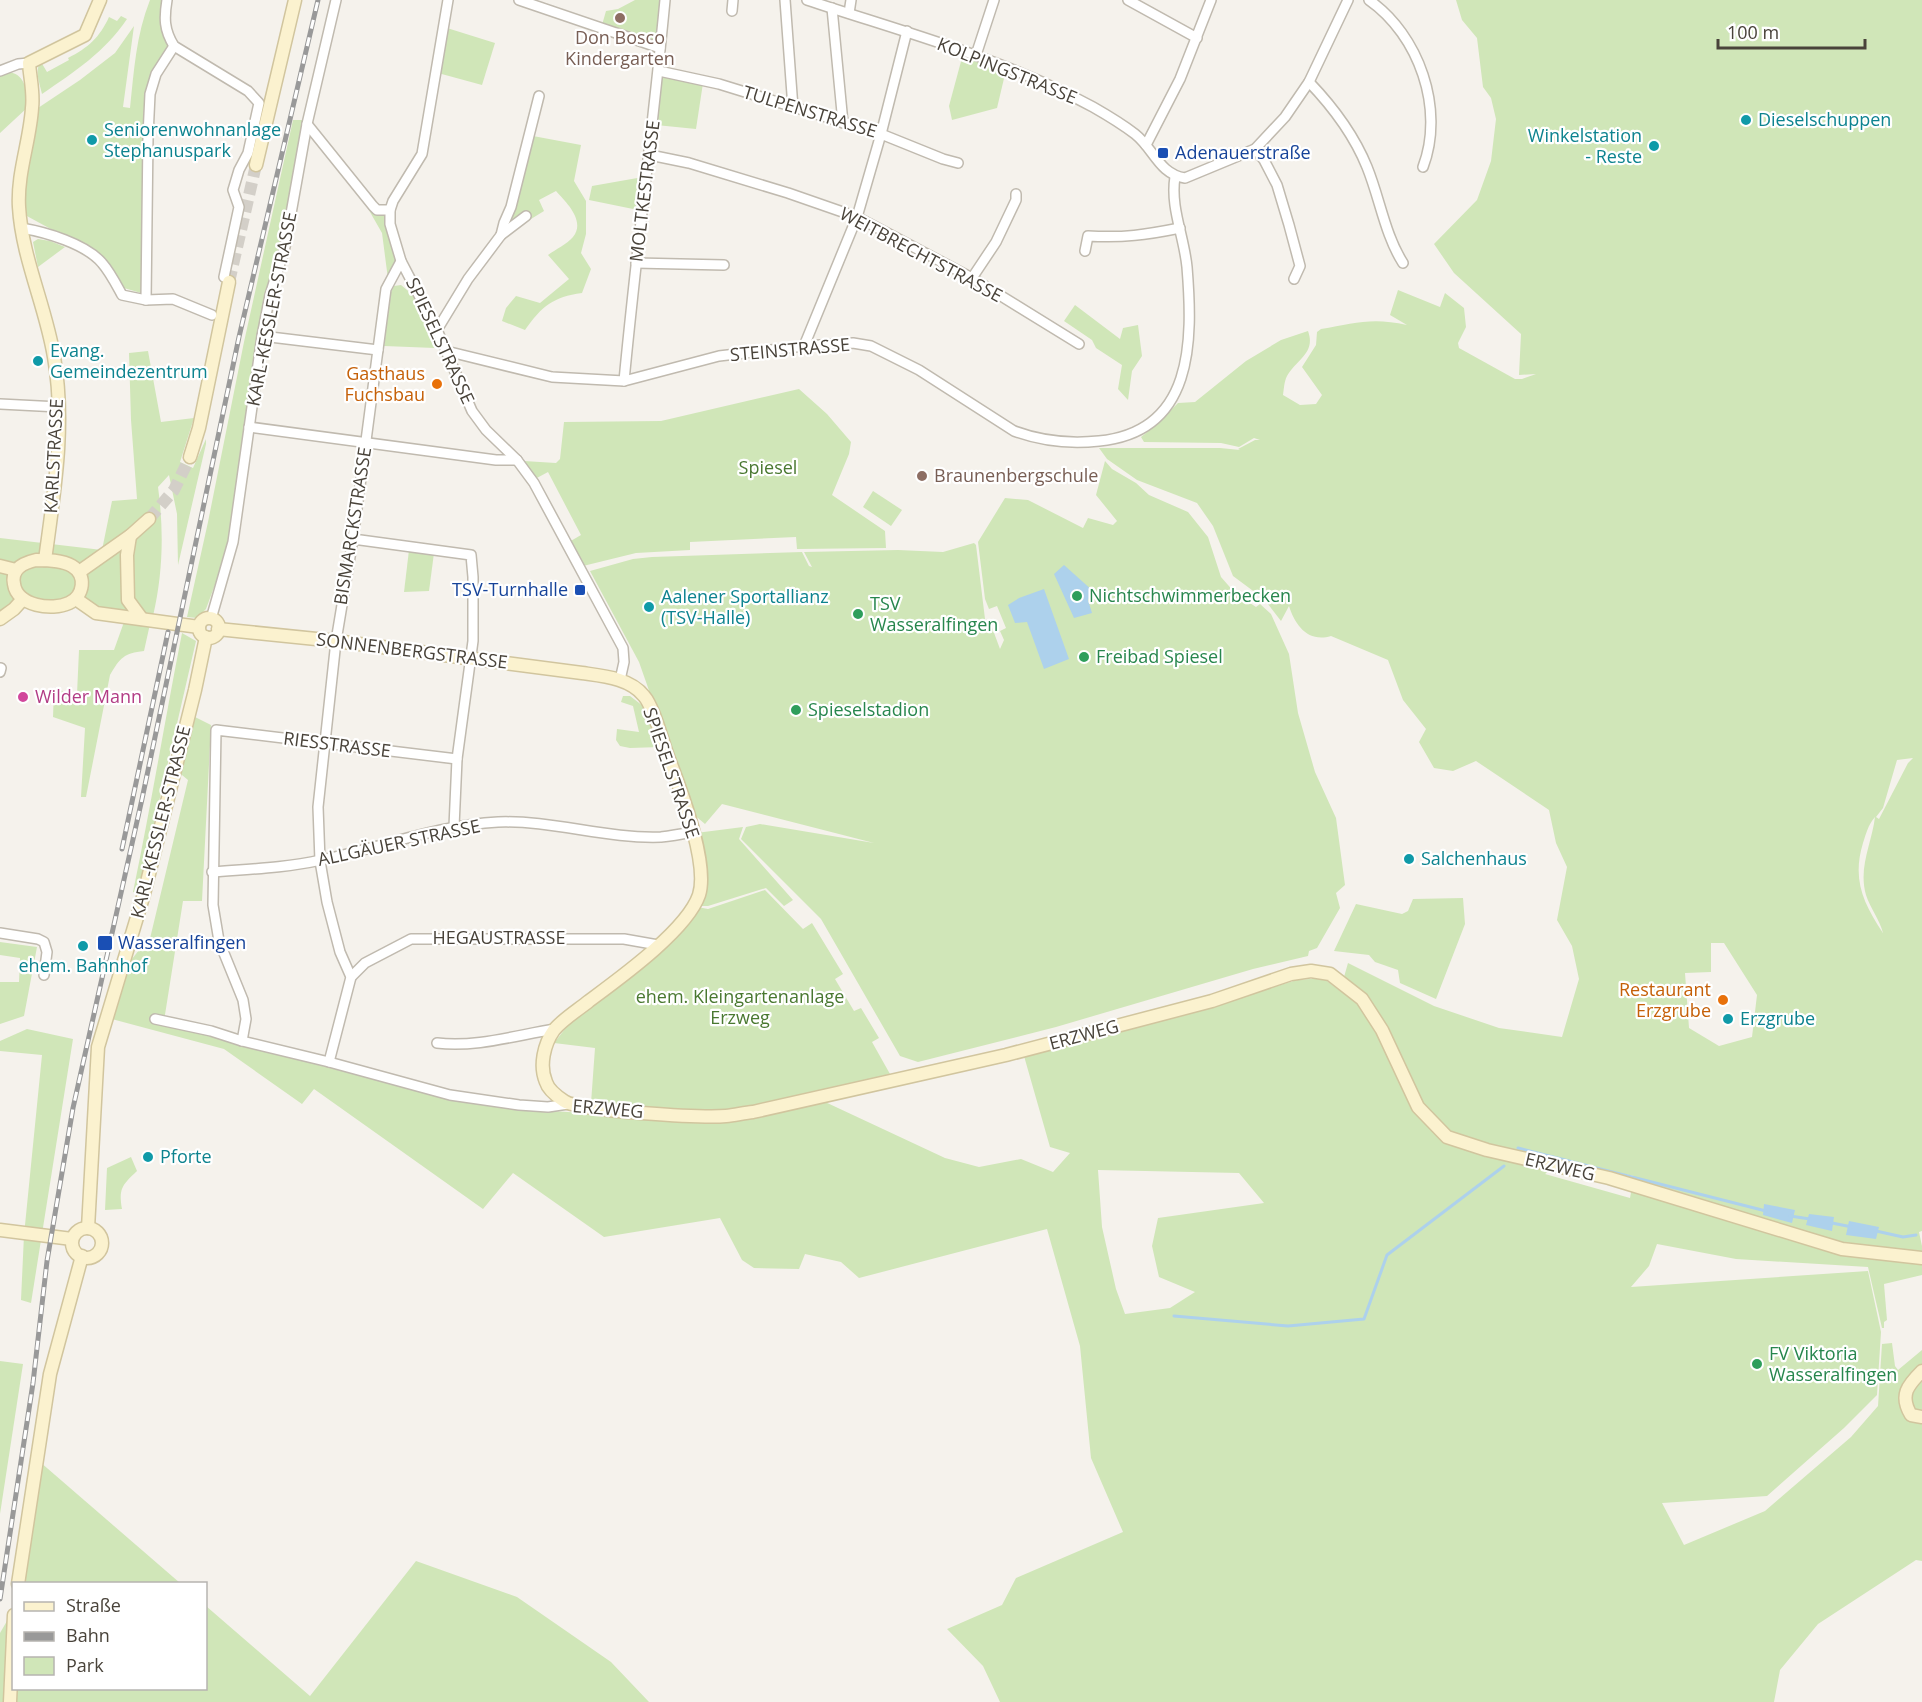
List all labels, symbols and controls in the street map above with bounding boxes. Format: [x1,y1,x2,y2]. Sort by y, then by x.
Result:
marker: Don Bosco Kindergarten [613,11,627,25]
scale bar [1718,12,1865,50]
text: 100 m [1727,20,1779,44]
place label: Don Bosco Kindergarten [565,25,675,70]
street label: KOLPINGSTRASSE [934,31,1081,109]
street label: TULPENSTRASSE [740,79,880,143]
place label: Dieselschuppen [1758,107,1891,131]
marker: Dieselschuppen [1739,113,1753,127]
place label: Seniorenwohnanlage Stephanuspark [104,117,281,162]
street label: MOLTKESTRASSE [623,119,665,263]
place label: Winkelstation - Reste [1528,123,1642,168]
marker: Seniorenwohnanlage Stephanuspark [85,133,99,147]
marker: Winkelstation - Reste [1647,139,1661,153]
place label: Adenauerstraße [1175,140,1311,164]
marker: Adenauerstraße [1156,146,1170,160]
street label: WEITBRECHTSTRASSE [836,201,1007,307]
street label: KARL-KESSLER-STRASSE [240,209,302,408]
street label: SPIESELSTRASSE [401,273,481,408]
street label: STEINSTRASSE [729,332,851,366]
place label: Evang. Gemeindezentrum [50,338,208,383]
marker: Evang. Gemeindezentrum [31,354,45,368]
place label: Gasthaus Fuchsbau [344,361,425,406]
marker: Gasthaus Fuchsbau [430,377,444,391]
street label: KARLSTRASSE [38,398,68,514]
street label: BISMARCKSTRASSE [328,445,376,607]
park label: Spiesel [739,455,797,479]
place label: Braunenbergschule [934,463,1098,487]
marker: Braunenbergschule [915,469,929,483]
place label: TSV-Turnhalle [452,577,568,601]
marker: TSV-Turnhalle [573,583,587,597]
place label: Nichtschwimmerbecken [1089,583,1291,607]
place label: Aalener Sportallianz (TSV-Halle) [661,584,829,629]
marker: Nichtschwimmerbecken [1070,589,1084,603]
place label: TSV Wasseralfingen [870,591,998,636]
marker: Aalener Sportallianz (TSV-Halle) [642,600,656,614]
marker: TSV Wasseralfingen [851,607,865,621]
street label: SONNENBERGSTRASSE [315,626,509,674]
place label: Freibad Spiesel [1096,644,1223,668]
marker: Freibad Spiesel [1077,650,1091,664]
place label: Wilder Mann [35,684,142,708]
marker: Wilder Mann [16,690,30,704]
place label: Spieselstadion [808,697,929,721]
marker: Spieselstadion [789,703,803,717]
street label: SPIESELSTRASSE [638,704,706,841]
street label: KARL-KESSLER-STRASSE [124,723,196,921]
street label: RIESSTRASSE [282,726,392,763]
street label: ALLGÄUER STRASSE [315,813,482,871]
place label: Salchenhaus [1421,846,1527,870]
marker: Salchenhaus [1402,852,1416,866]
street label: HEGAUSTRASSE [433,925,565,949]
place label: Wasseralfingen [118,930,246,954]
marker: Wasseralfingen [96,934,114,952]
marker: ehem. Bahnhof [76,939,90,953]
place label: ehem. Bahnhof [19,953,148,977]
place label: Restaurant Erzgrube [1619,977,1711,1022]
park label: ehem. Kleingartenanlage Erzweg [636,984,844,1029]
marker: Restaurant Erzgrube [1716,993,1730,1007]
place label: Erzgrube [1740,1006,1815,1030]
marker: Erzgrube [1721,1012,1735,1026]
street label: ERZWEG [1046,1013,1121,1055]
street label: ERZWEG [572,1093,645,1123]
place label: Pforte [160,1144,212,1168]
street label: ERZWEG [1523,1146,1598,1186]
marker: Pforte [141,1150,155,1164]
place label: FV Viktoria Wasseralfingen [1769,1341,1897,1386]
marker: FV Viktoria Wasseralfingen [1750,1357,1764,1371]
legend [12,1582,207,1690]
text: Straße [66,1593,121,1617]
text: Bahn [66,1623,110,1647]
text: Park [66,1653,104,1677]

